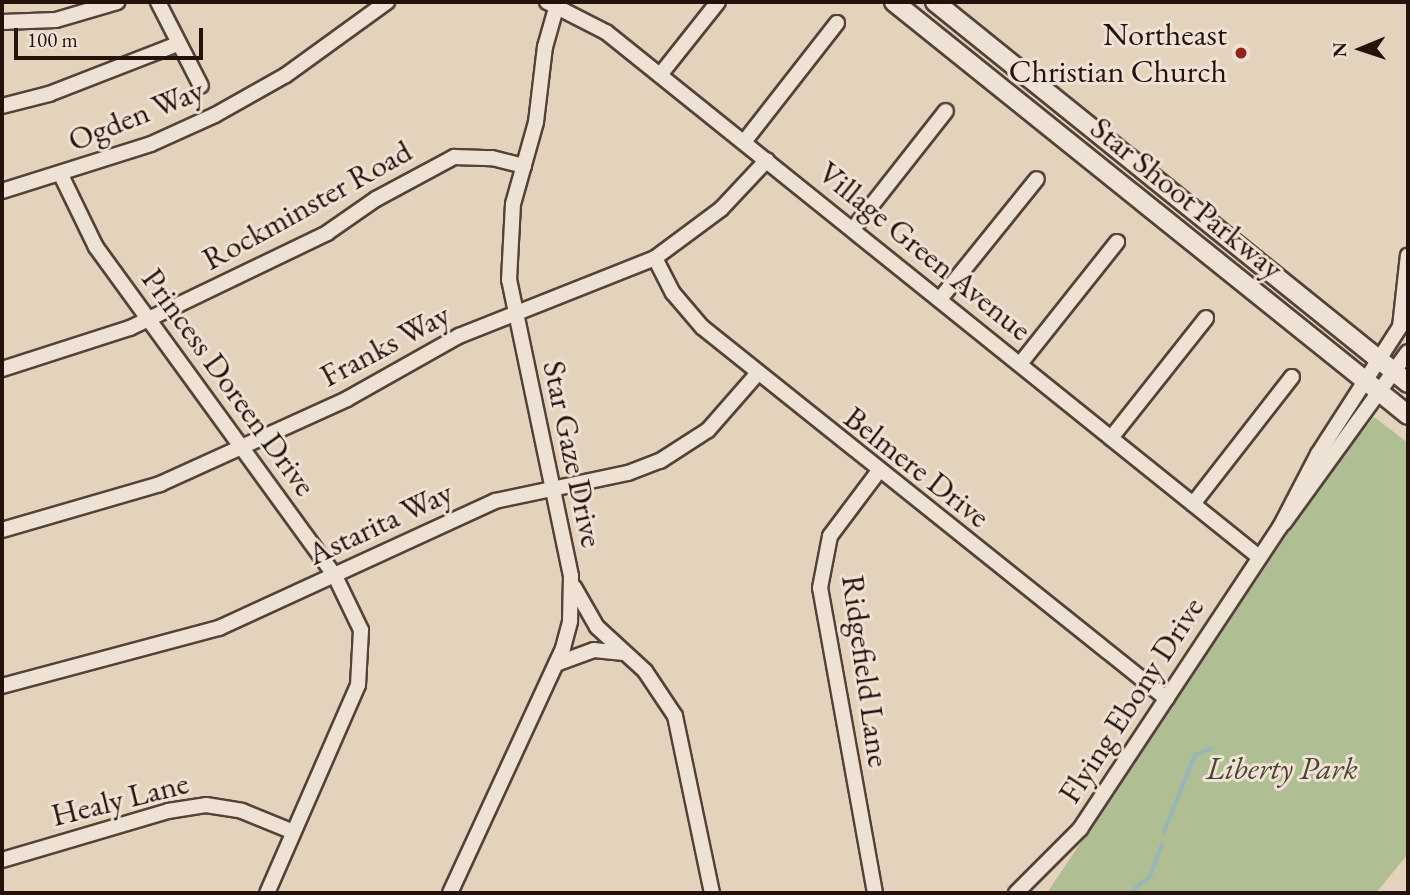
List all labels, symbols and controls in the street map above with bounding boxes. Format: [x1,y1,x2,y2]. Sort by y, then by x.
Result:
scale bar [18,14,206,58]
north arrow [1326,14,1396,84]
place label: Northeast Christian Church [1009,16,1227,91]
text: 100 m [27,26,78,53]
text: N [1327,42,1352,58]
marker: Northeast Christian Church [1233,45,1249,61]
street label: Ogden Way [63,70,209,160]
street label: Star Shoot Parkway [1083,109,1291,287]
street label: Rockminster Road [196,132,418,278]
street label: Village Green Avenue [811,153,1039,349]
street label: Princess Doreen Drive [134,261,324,503]
street label: Franks Way [314,295,456,395]
street label: Star Gaze Drive [535,357,611,551]
street label: Belmere Drive [837,398,997,536]
street label: Astarita Way [301,473,459,573]
street label: Ridgefield Lane [834,573,898,769]
street label: Flying Ebony Drive [1050,590,1212,810]
park label: Liberty Park [1206,749,1358,787]
street label: Healy Lane [47,763,193,835]

